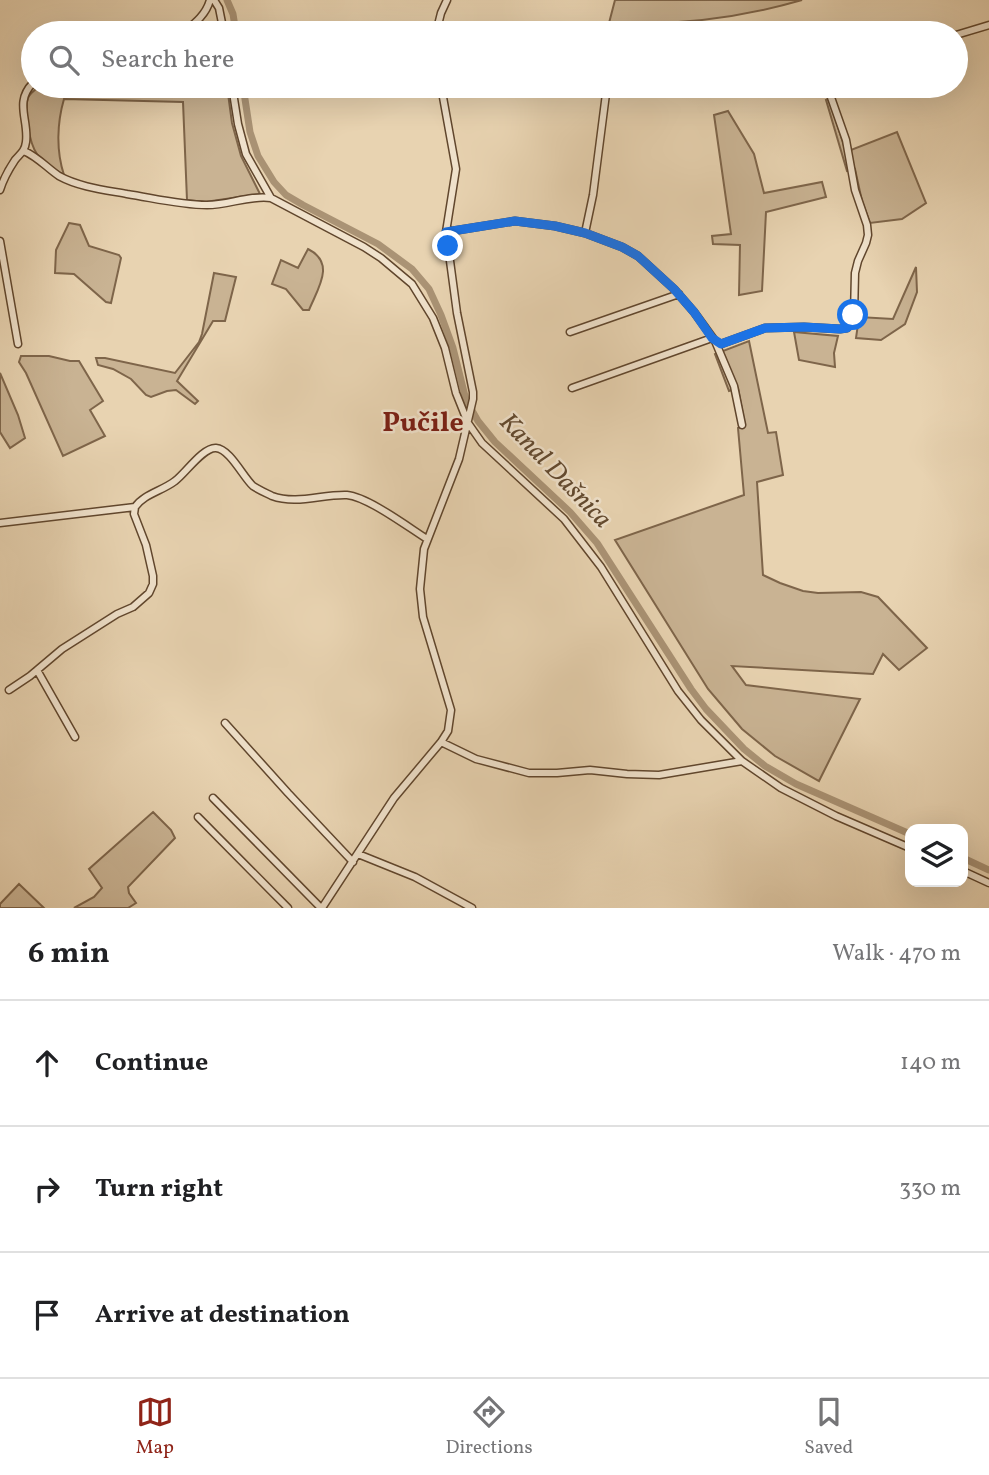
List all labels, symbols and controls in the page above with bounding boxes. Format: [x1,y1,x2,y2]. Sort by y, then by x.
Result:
search box [21,21,968,98]
icon: search [45,41,83,79]
text: Search here [101,42,234,78]
route end [432,230,463,261]
route start [837,299,868,330]
district label: Pučile [382,404,464,443]
water label: Kanal Dašnica [491,405,619,537]
map controls [905,824,968,887]
button: layers [905,824,968,887]
text: 6 min [28,933,110,975]
text: Walk · 470 m [832,938,961,970]
icon: ahead [28,1044,66,1082]
text: Continue [95,1045,208,1081]
text: 140 m [900,1047,961,1079]
icon: right [28,1170,66,1208]
text: Turn right [95,1171,223,1207]
text: 330 m [899,1173,961,1205]
icon: arrive [28,1296,66,1334]
text: Arrive at destination [95,1297,350,1333]
tab: Map [136,1393,174,1461]
tab: Directions [446,1393,533,1461]
tab: Saved [804,1393,853,1461]

